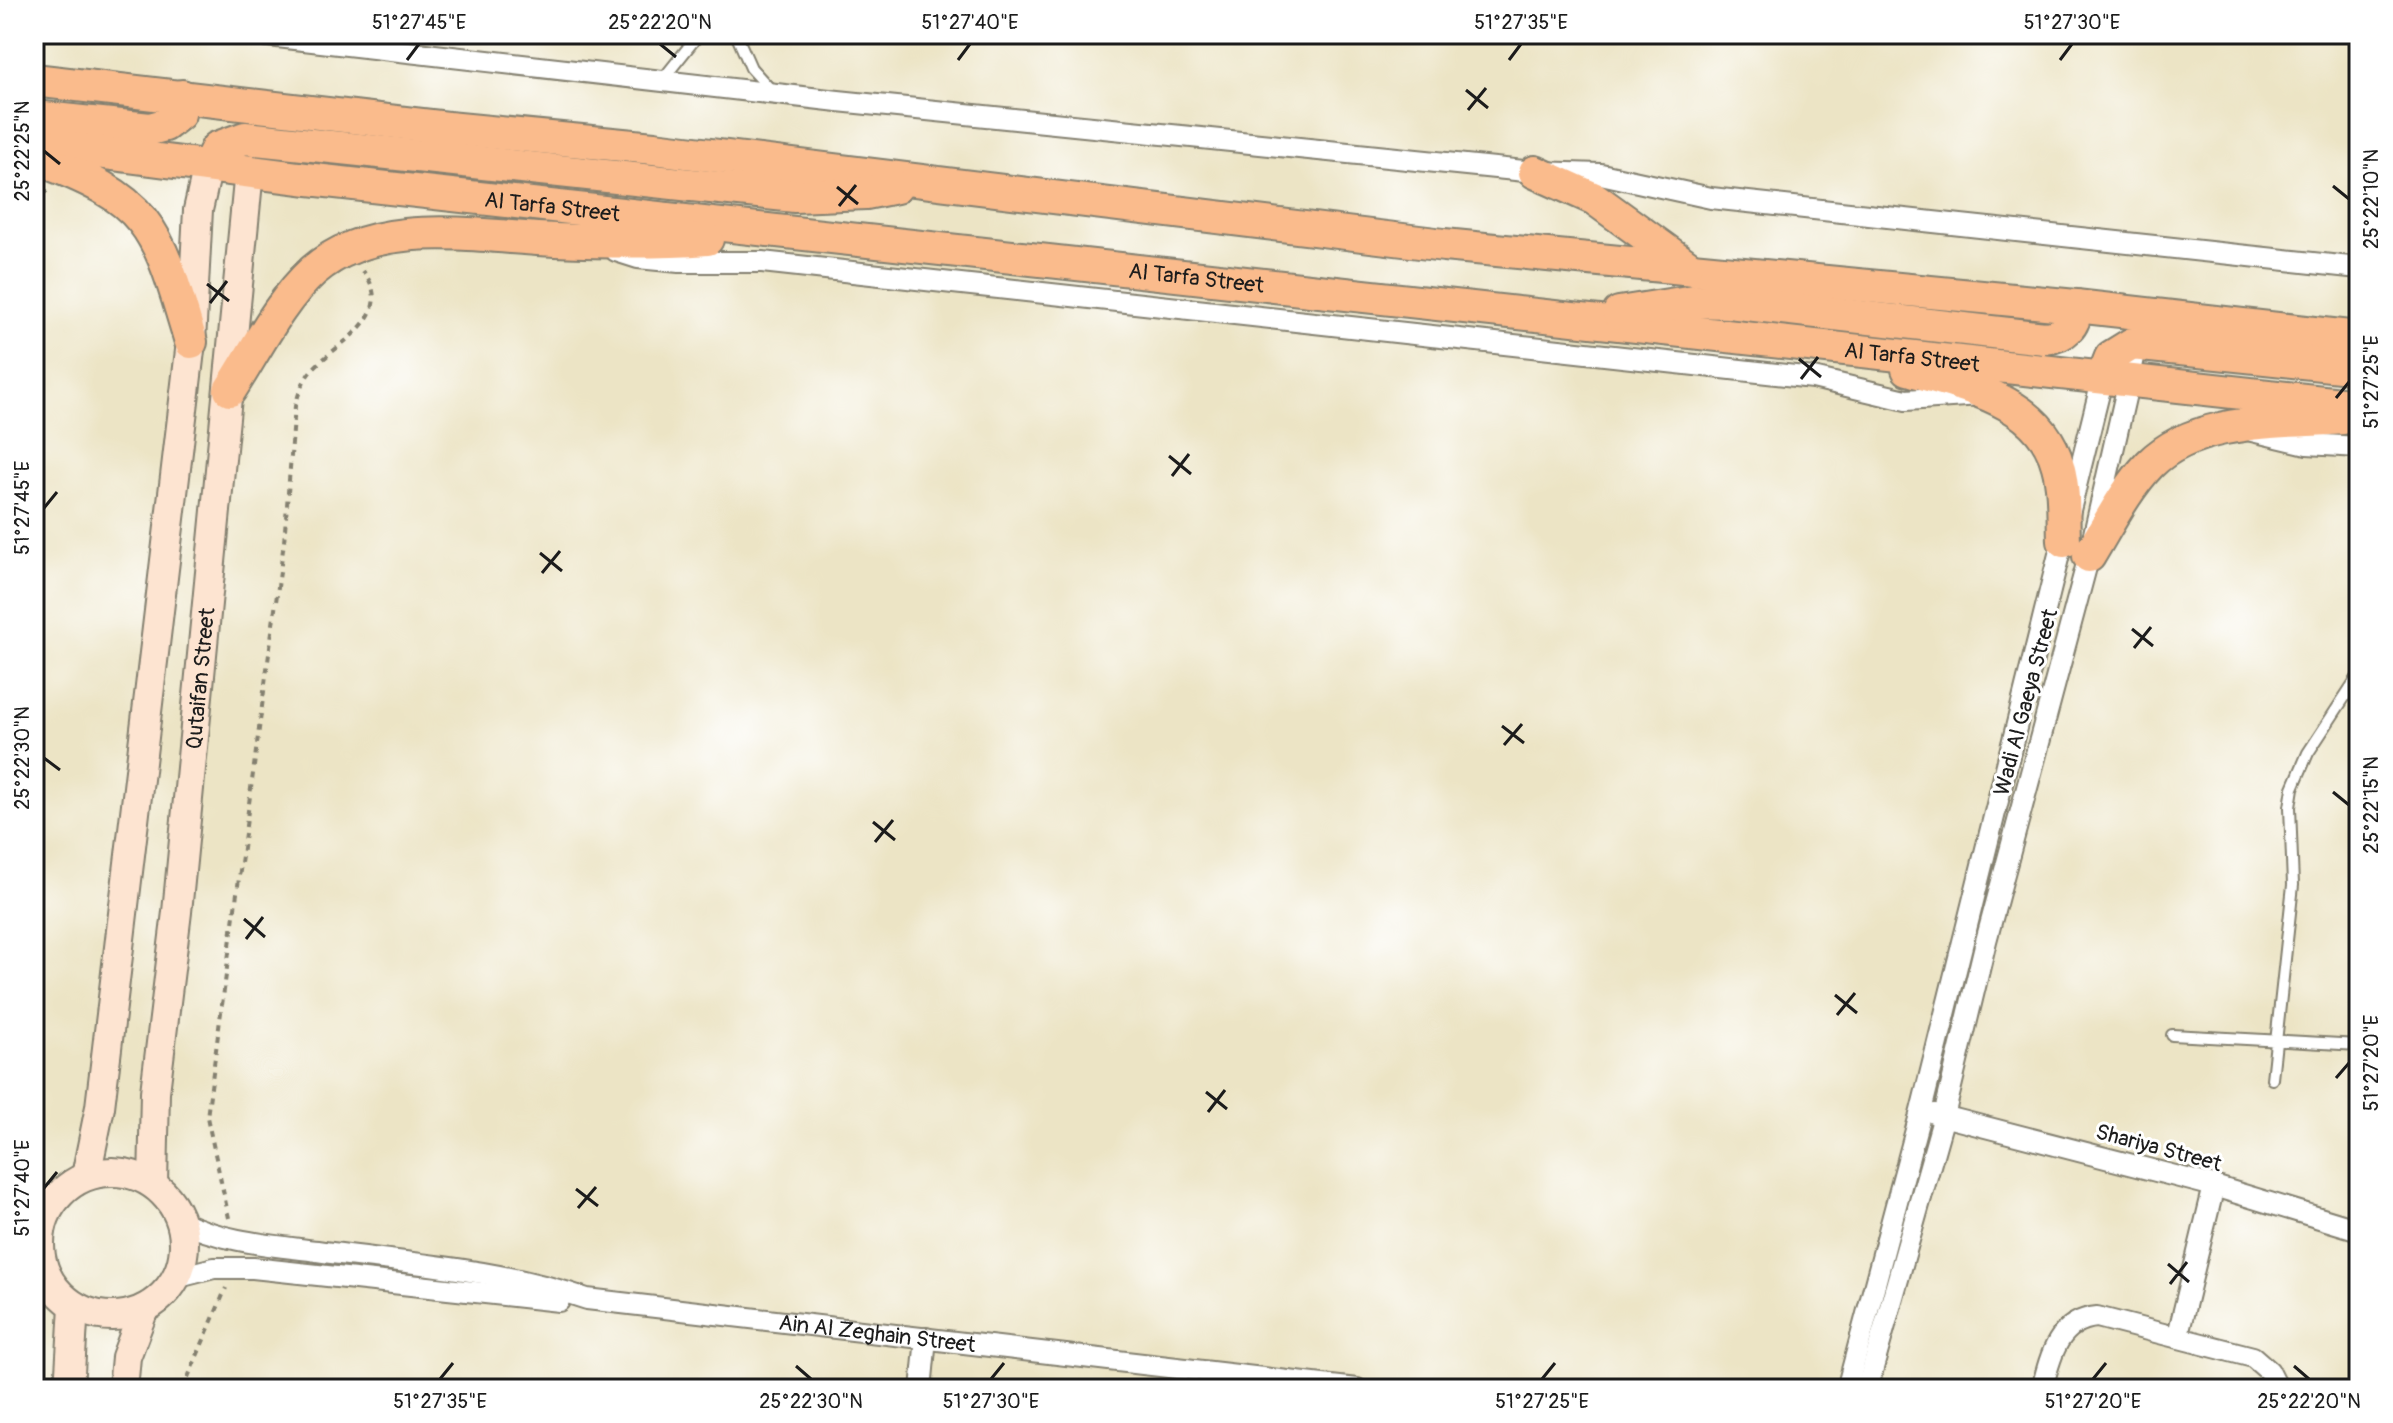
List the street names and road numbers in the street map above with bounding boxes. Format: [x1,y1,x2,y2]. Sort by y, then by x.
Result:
street label: Al Tarfa Street [483,186,621,229]
street label: Al Tarfa Street [1127,257,1266,300]
street label: Al Tarfa Street [1843,336,1981,379]
street label: Qutaifan Street [180,606,222,751]
street label: Wadi Al Gaeya Street [1988,606,2064,799]
street label: Shariya Street [2093,1118,2225,1178]
street label: Ain Al Zeghain Street [777,1309,977,1359]

